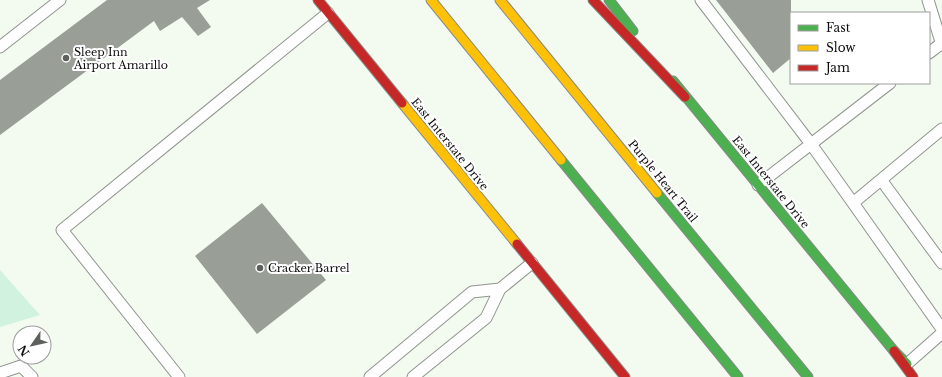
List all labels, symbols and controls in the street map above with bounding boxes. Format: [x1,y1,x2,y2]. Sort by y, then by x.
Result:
legend [790,12,930,84]
text: Fast [826,20,851,35]
text: Slow [826,40,856,55]
place label: Sleep Inn Airport Amarillo [73,45,168,72]
marker: Sleep Inn Airport Amarillo [61,53,71,63]
text: Jam [824,60,850,75]
street label: East Interstate Drive [409,95,491,193]
street label: East Interstate Drive [730,133,812,231]
street label: Purple Heart Trail [625,137,701,225]
place label: Cracker Barrel [268,261,350,275]
marker: Cracker Barrel [255,263,265,273]
north arrow [12,325,52,365]
text: N [15,342,32,359]

